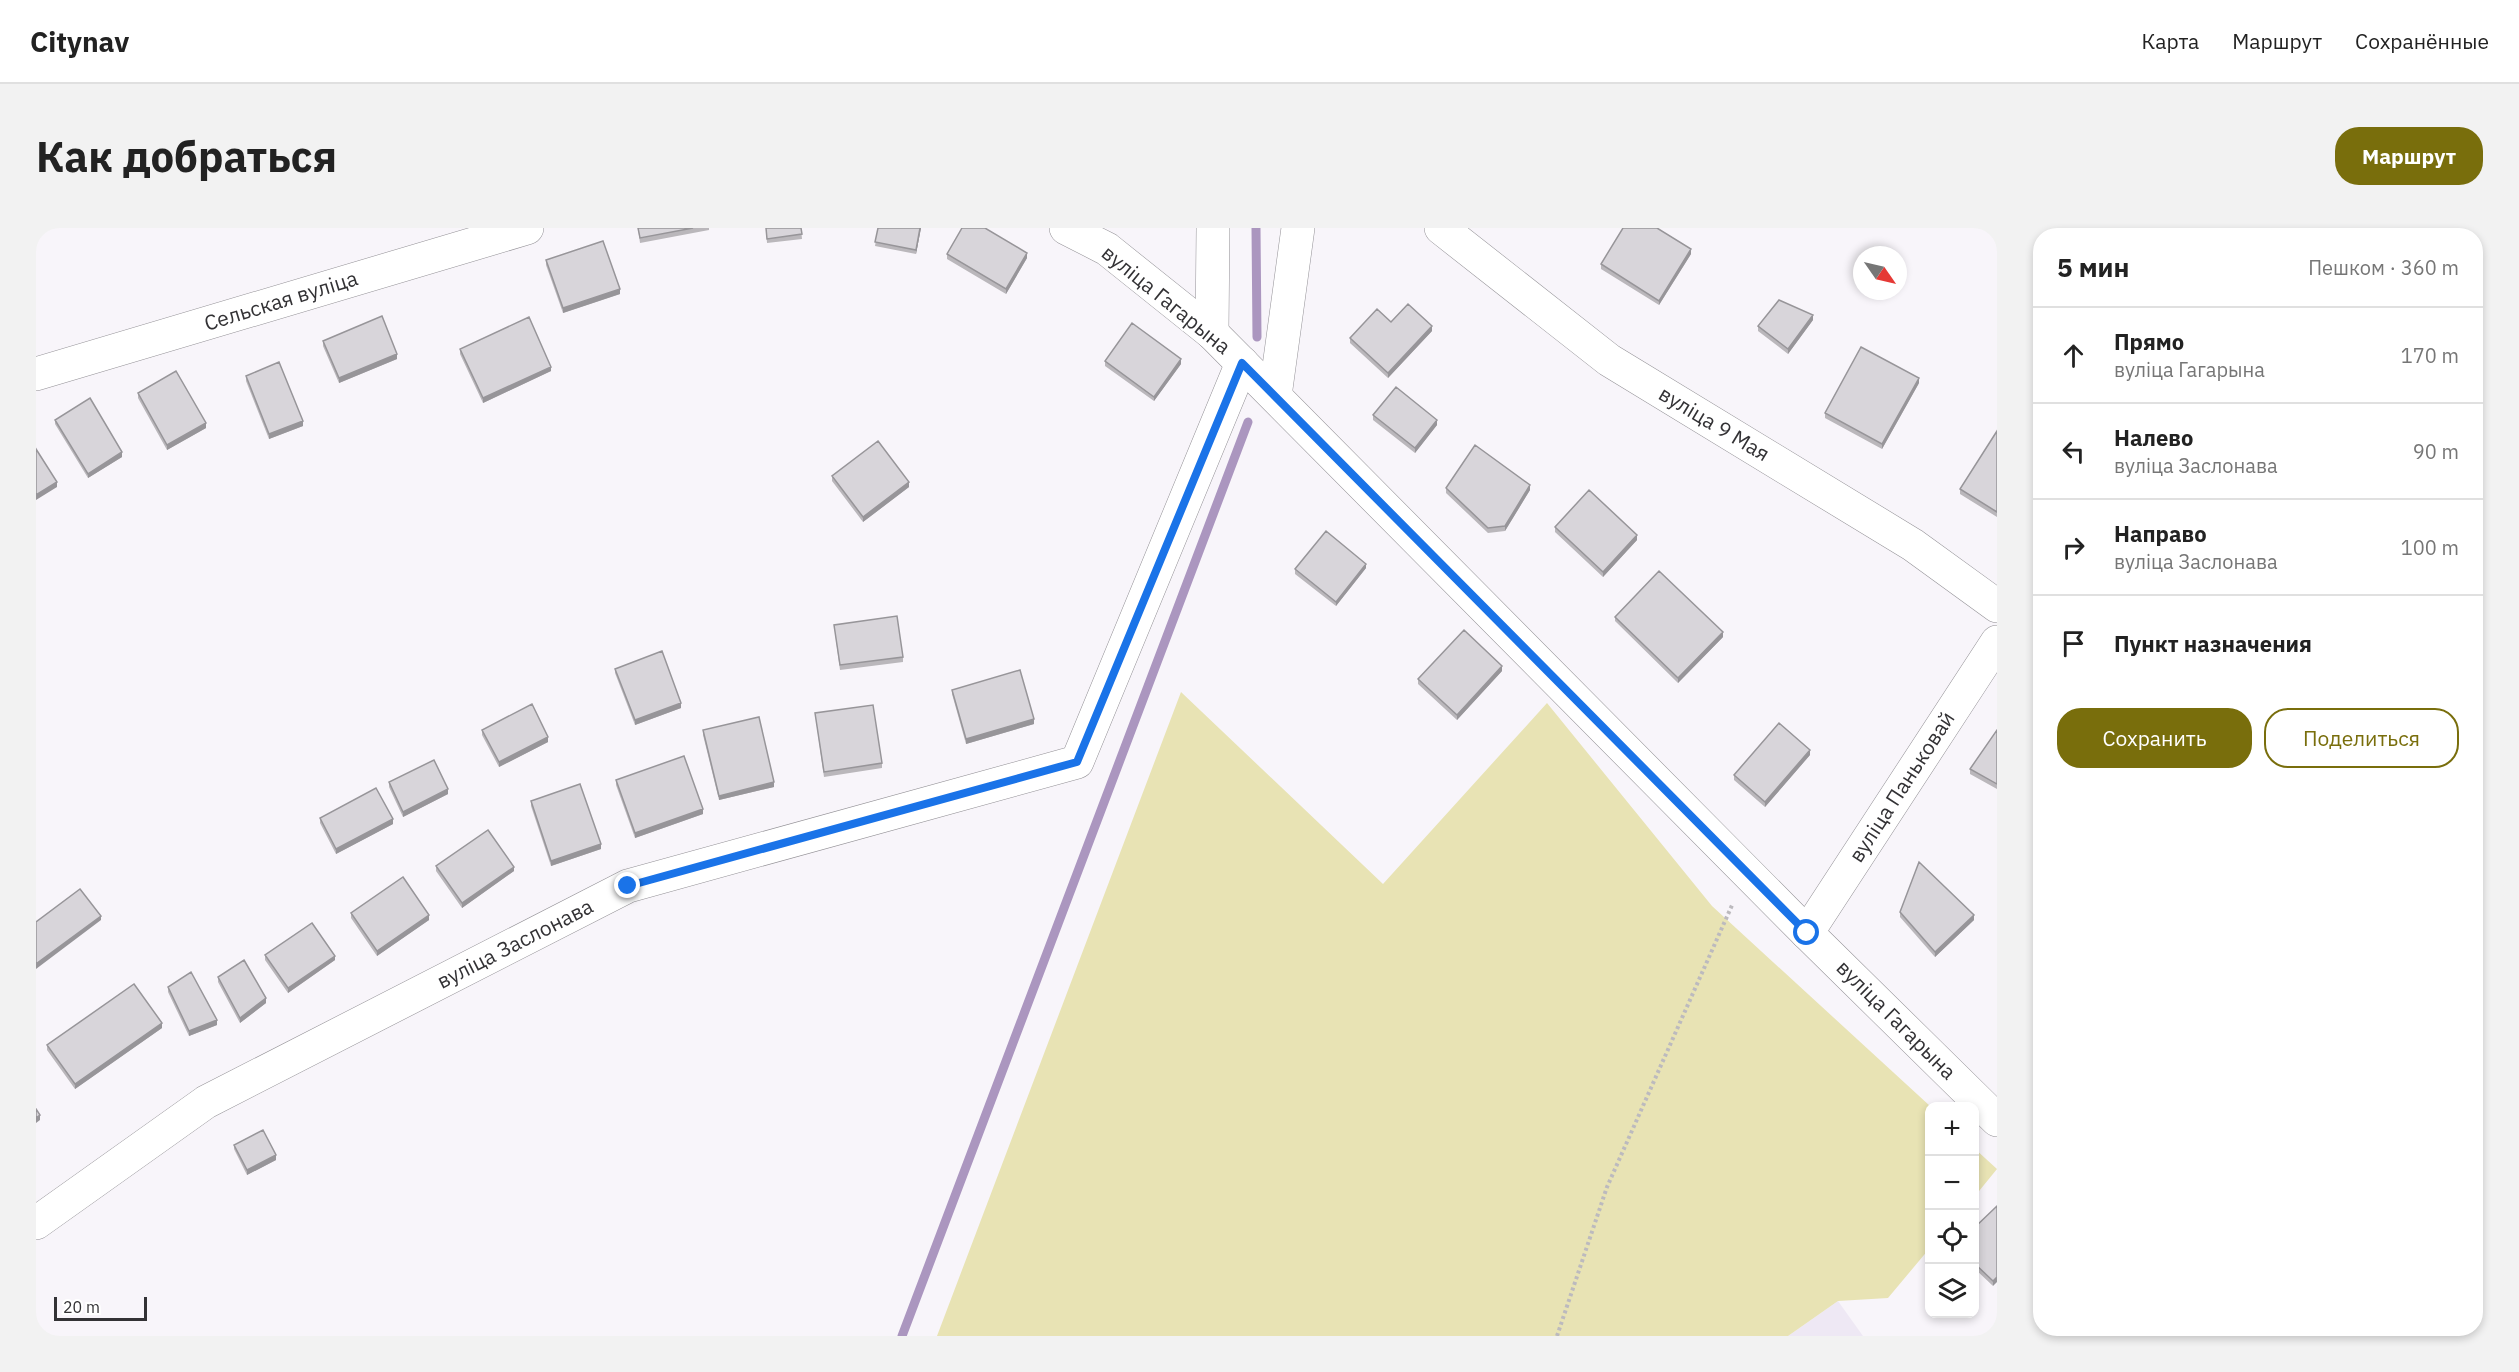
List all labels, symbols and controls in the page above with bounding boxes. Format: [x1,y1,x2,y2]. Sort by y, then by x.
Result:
text: Citynav [30,23,129,60]
text: Карта [2141,27,2199,55]
text: Маршрут [2232,27,2322,55]
text: Сохранённые [2355,27,2489,55]
button: Маршрут [2335,127,2483,185]
text: Как добраться [36,129,337,184]
street label: вуліца Гагарына [1096,238,1237,360]
north arrow [1853,246,1907,300]
text: 5 мин [2057,250,2129,284]
text: Пешком · 360 m [2308,254,2459,281]
street label: Сельская вуліца [200,263,361,337]
text: Прямо [2114,327,2184,356]
icon: ahead [2057,339,2090,372]
text: 170 m [2401,342,2459,369]
text: вуліца Гагарына [2114,356,2265,383]
street label: вуліца 9 Мая [1654,379,1775,467]
text: Налево [2114,423,2193,452]
icon: left [2057,435,2090,468]
text: 90 m [2413,438,2459,465]
text: вуліца Заслонава [2114,452,2278,479]
text: Направо [2114,519,2207,548]
icon: right [2057,531,2090,564]
text: 100 m [2401,534,2459,561]
text: вуліца Заслонава [2114,548,2278,575]
icon: arrive [2057,627,2090,660]
text: Пункт назначения [2114,629,2312,658]
street label: вуліца Паньковай [1842,706,1960,867]
button: Сохранить [2057,708,2252,768]
button: Поделиться [2264,708,2459,768]
route end [614,872,640,898]
street label: вуліца Заслонава [432,892,597,995]
route start [1793,919,1819,945]
street label: вуліца Гагарына [1831,953,1963,1085]
map controls [1925,1102,1979,1318]
button: + [1925,1102,1979,1156]
button: − [1925,1156,1979,1210]
button: locate [1925,1210,1979,1264]
button: layers [1925,1264,1979,1318]
scale bar [54,1294,147,1322]
text: 20 m [63,1297,100,1317]

